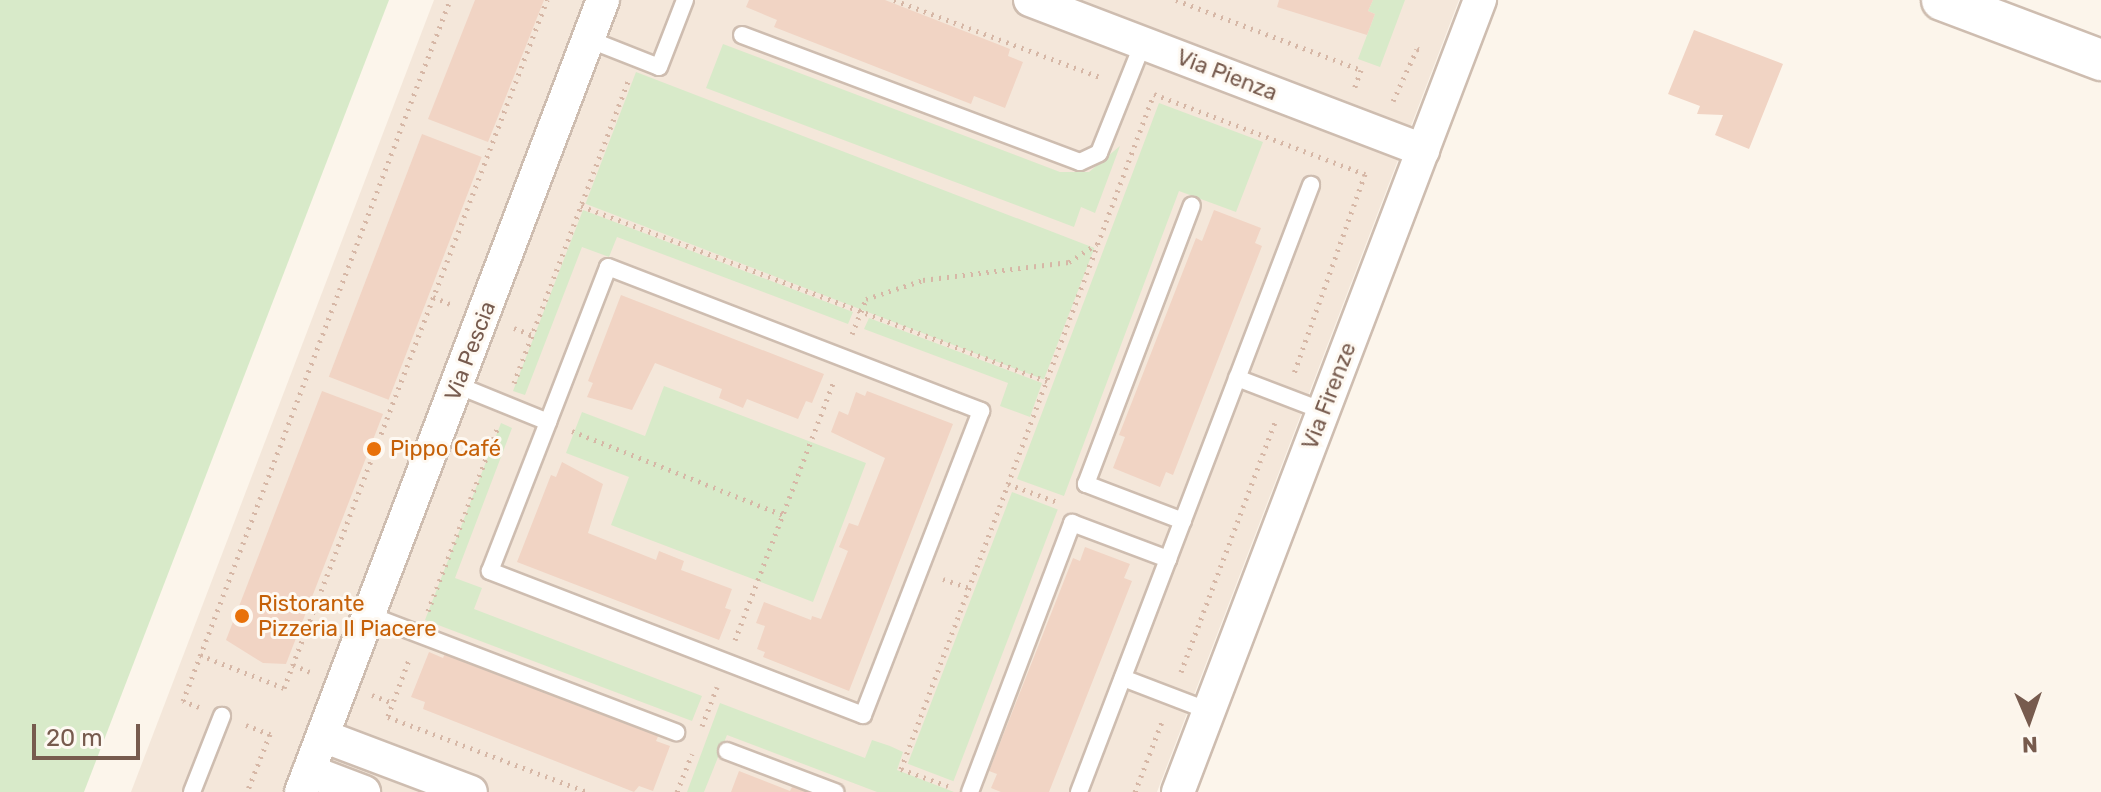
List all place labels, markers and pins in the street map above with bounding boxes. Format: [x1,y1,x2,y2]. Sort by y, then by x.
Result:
place label: Pippo Café [390,436,501,462]
marker: Pippo Café [365,440,383,458]
place label: Ristorante Pizzeria Il Piacere [258,590,437,642]
marker: Ristorante Pizzeria Il Piacere [233,607,251,625]

